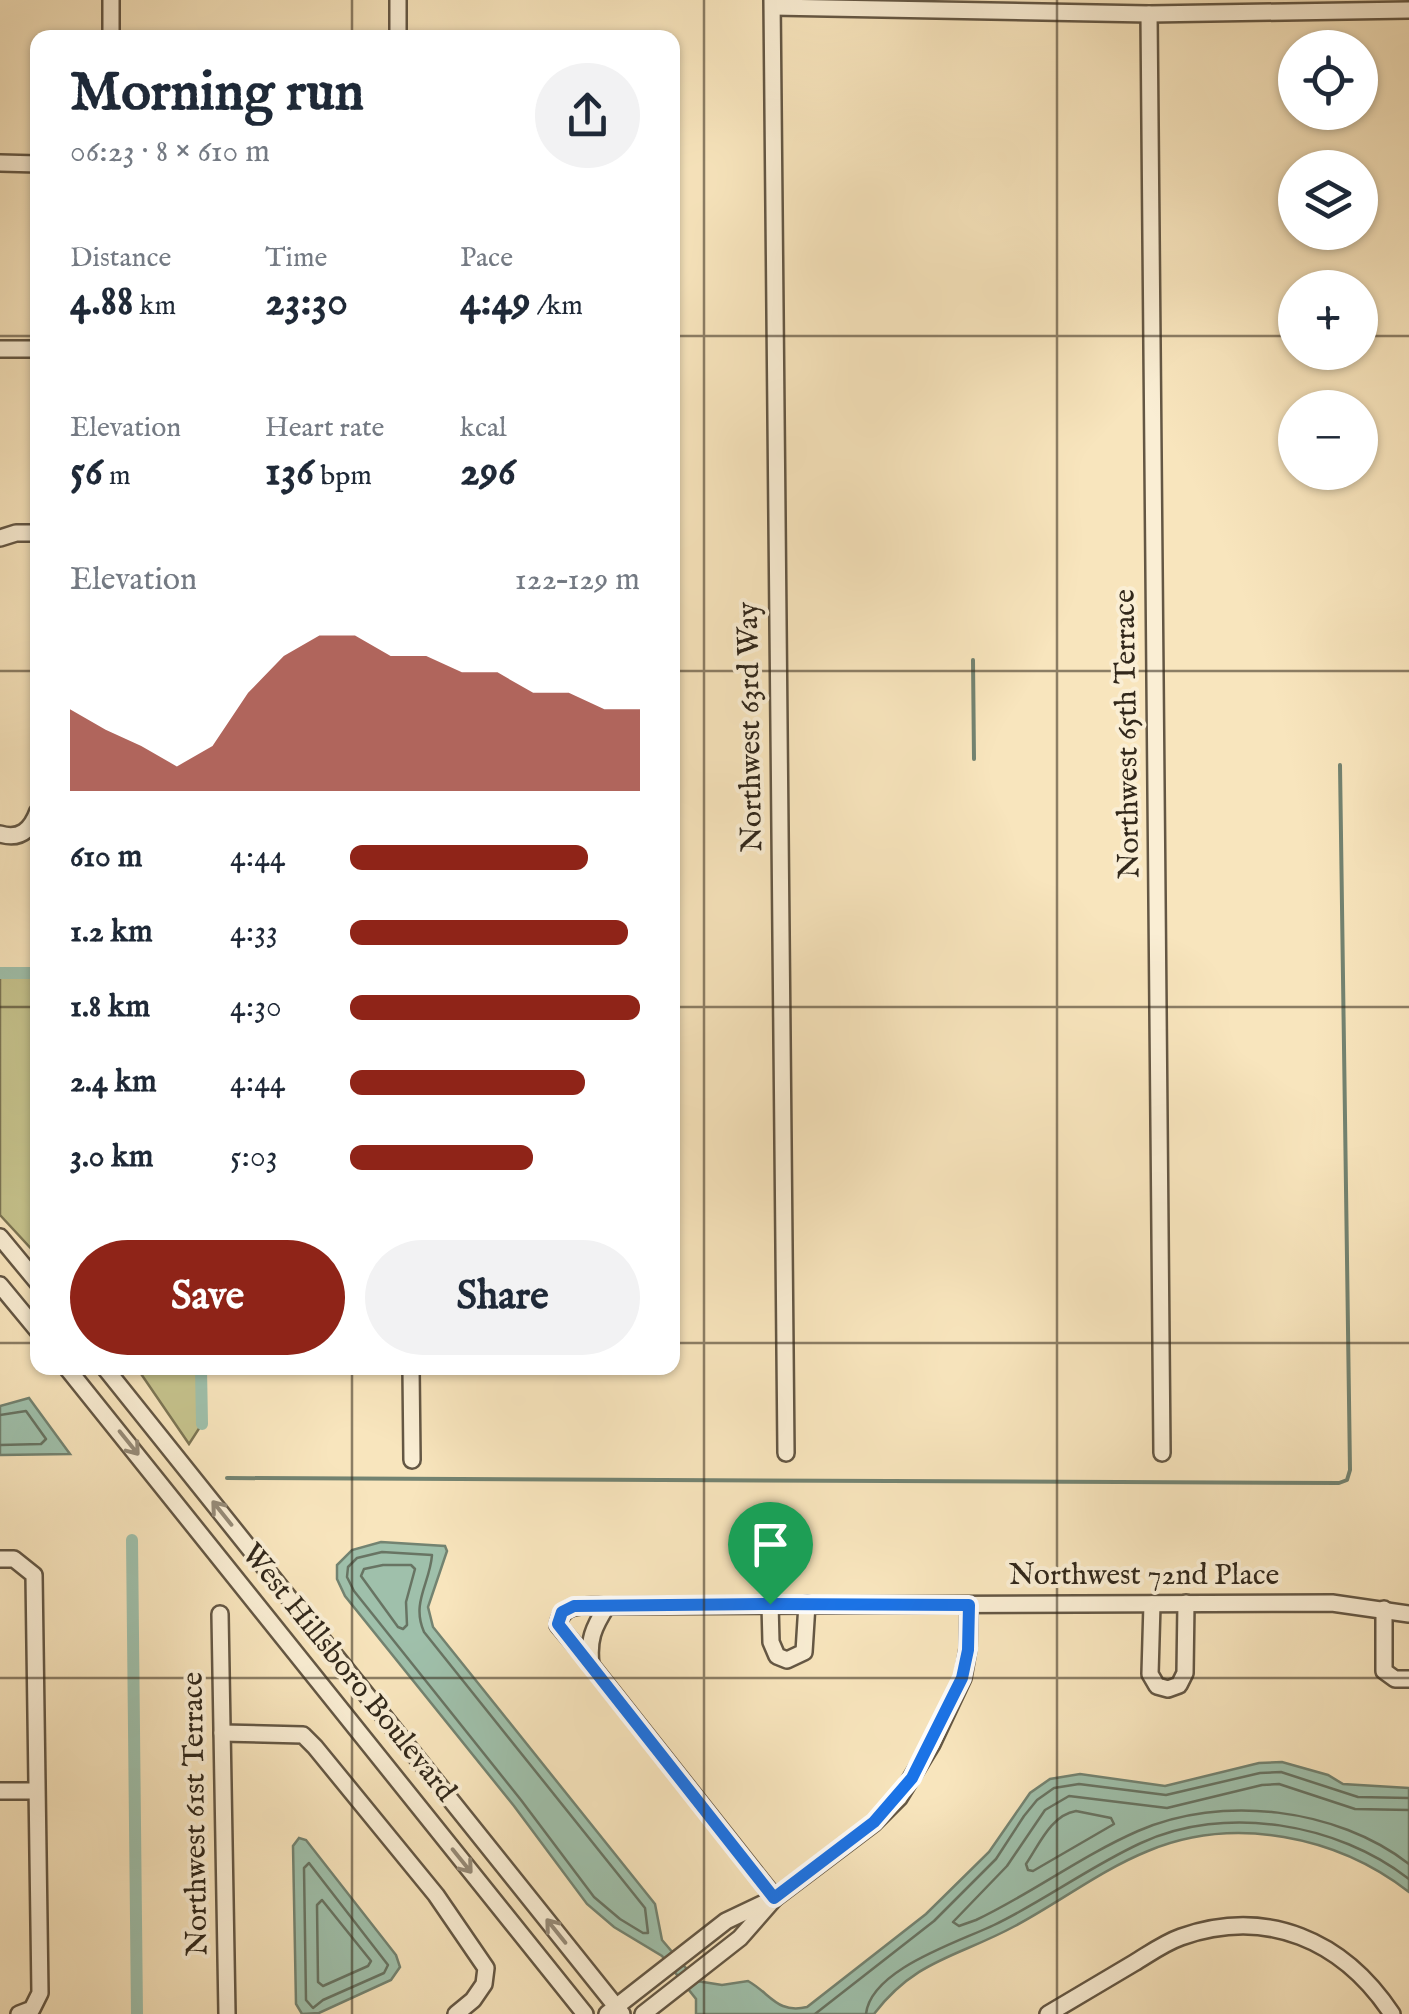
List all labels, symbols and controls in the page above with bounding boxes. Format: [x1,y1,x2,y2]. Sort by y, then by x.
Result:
map controls [1278,30,1378,490]
button: locate [1278,30,1378,130]
text: Morning run [70,59,364,129]
button: share [535,63,640,168]
text: 06:23 · 8 × 610 m [70,132,270,173]
button: layers [1278,150,1378,250]
text: Distance [70,241,171,276]
text: Time [265,241,327,276]
text: Pace [460,241,513,276]
button: + [1278,270,1378,370]
text: 4.88 [70,276,133,329]
text: 23:30 [265,276,348,329]
text: 4:49 [460,276,531,329]
text: km [133,289,176,324]
text: /km [531,289,583,324]
button: − [1278,390,1378,490]
text: Elevation [70,411,181,446]
text: Heart rate [265,411,384,446]
text: kcal [460,411,507,446]
text: 56 [70,446,103,499]
text: 136 [265,446,314,499]
text: 296 [460,446,516,499]
text: m [103,459,131,494]
text: bpm [314,459,372,494]
text: Elevation [70,560,197,601]
text: 122–129 m [515,560,640,601]
street label: Northwest 65th Terrace [1106,589,1150,879]
street label: Northwest 63rd Way [730,601,772,852]
text: 610 m [70,837,143,878]
text: 4:44 [230,837,286,878]
text: 1.2 km [70,912,153,953]
text: 4:33 [230,912,278,953]
text: 1.8 km [70,987,150,1028]
text: 4:30 [230,987,282,1028]
text: 2.4 km [70,1062,157,1103]
text: 4:44 [230,1062,286,1103]
text: 3.0 km [70,1137,153,1178]
text: 5:03 [230,1137,278,1178]
button: Save [70,1240,345,1355]
button: Share [365,1240,640,1355]
one-way arrow [118,1429,139,1456]
one-way arrow [211,1501,233,1527]
pin [728,1502,813,1605]
icon: arrive [743,1517,798,1572]
street label: West Hillsboro Boulevard [232,1536,465,1811]
street label: Northwest 72nd Place [1009,1557,1279,1595]
street label: Northwest 61st Terrace [175,1671,217,1957]
one-way arrow [451,1848,473,1874]
one-way arrow [546,1918,567,1945]

